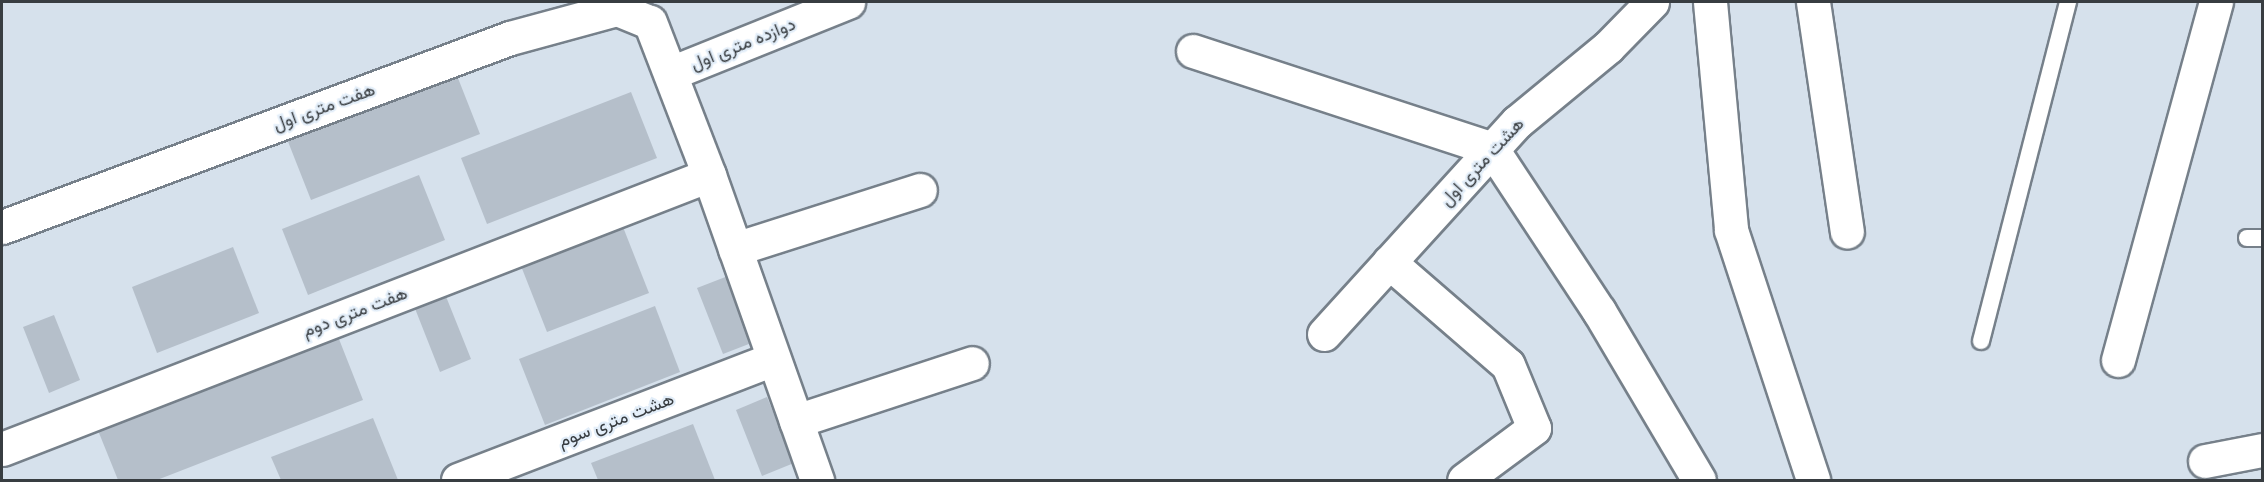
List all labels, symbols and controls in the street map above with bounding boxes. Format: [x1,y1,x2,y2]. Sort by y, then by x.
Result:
street label: دوازده متری اول [687,13,799,75]
street label: هفت متری اول [270,79,378,135]
street label: هشت متری اول [1436,113,1528,211]
street label: هفت متری دوم [300,282,410,342]
street label: هشت متری سوم [555,388,677,452]

